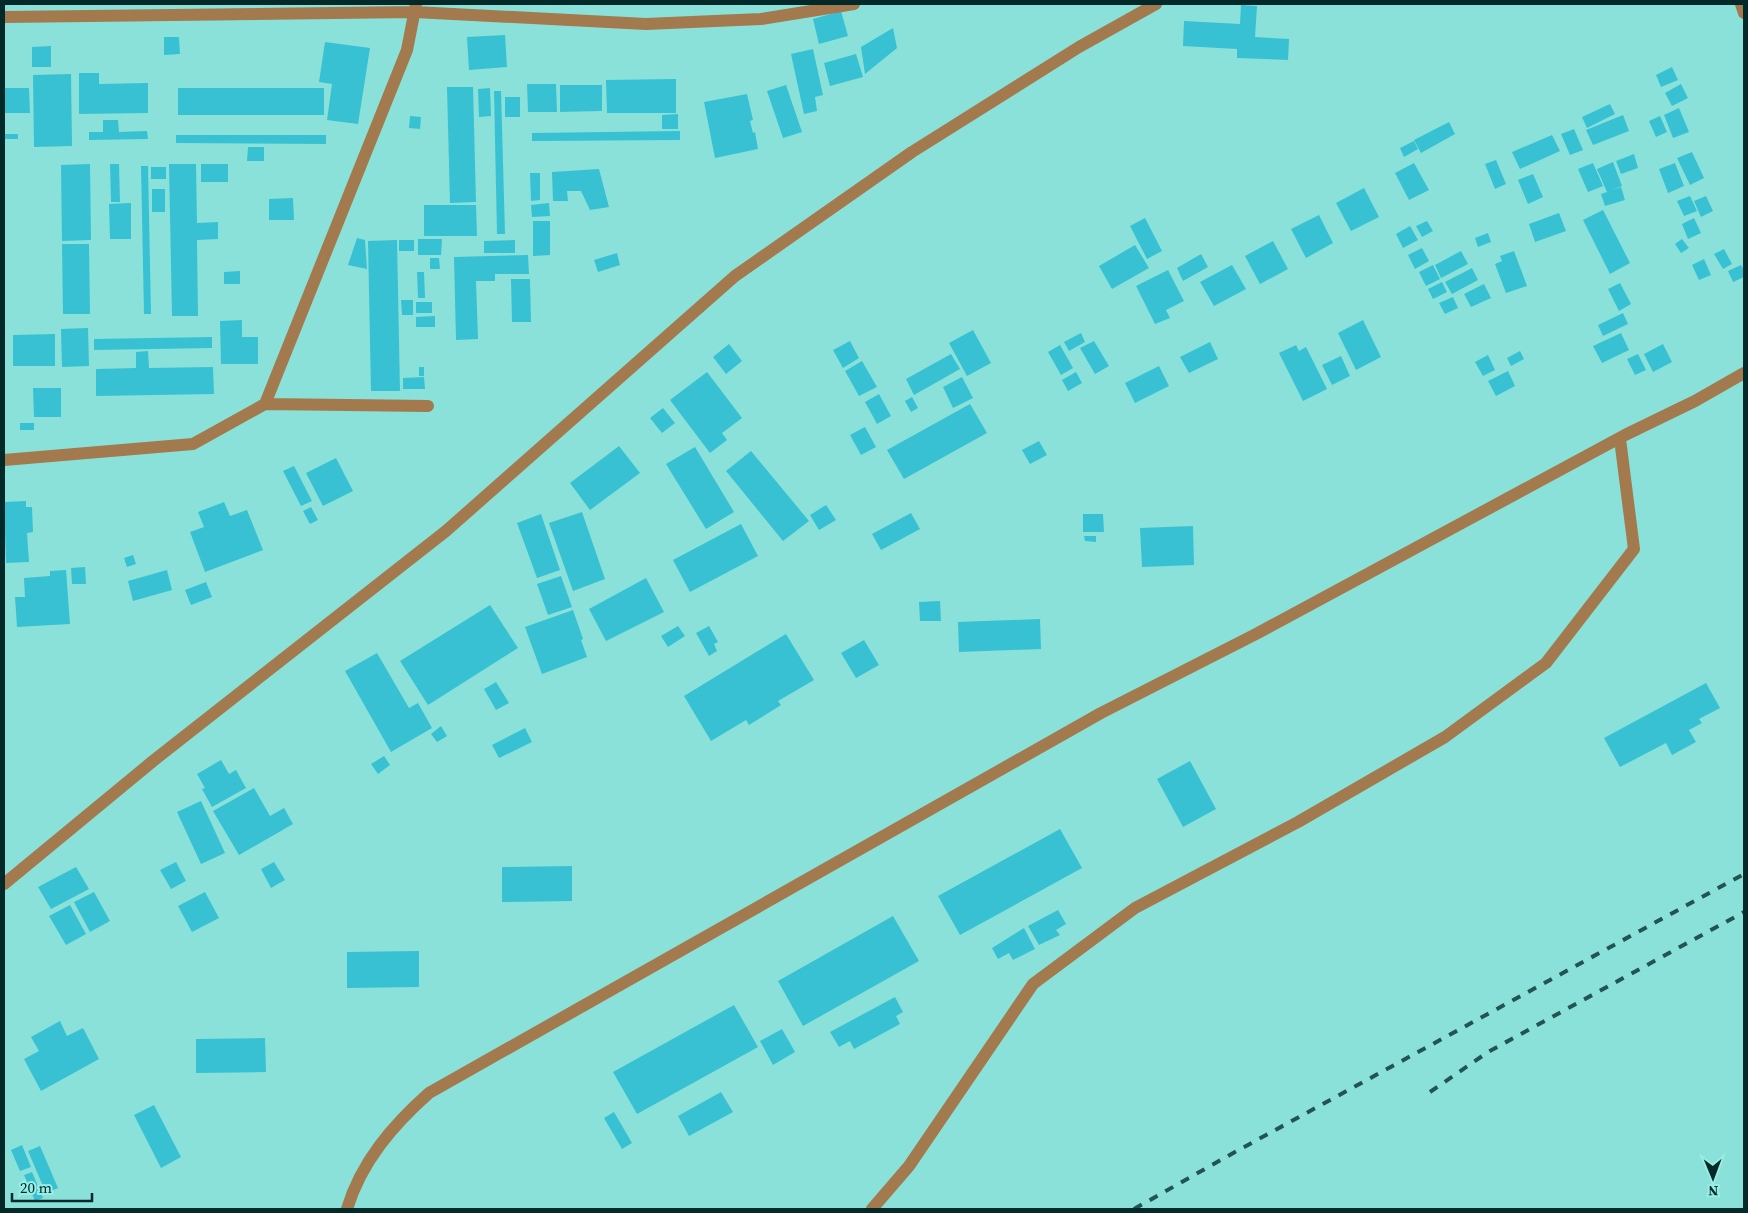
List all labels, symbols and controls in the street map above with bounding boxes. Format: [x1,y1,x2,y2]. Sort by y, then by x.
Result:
north arrow [1688,1153,1738,1203]
scale bar [12,1170,92,1202]
text: 20 m [20,1177,52,1198]
text: N [1708,1181,1719,1201]

